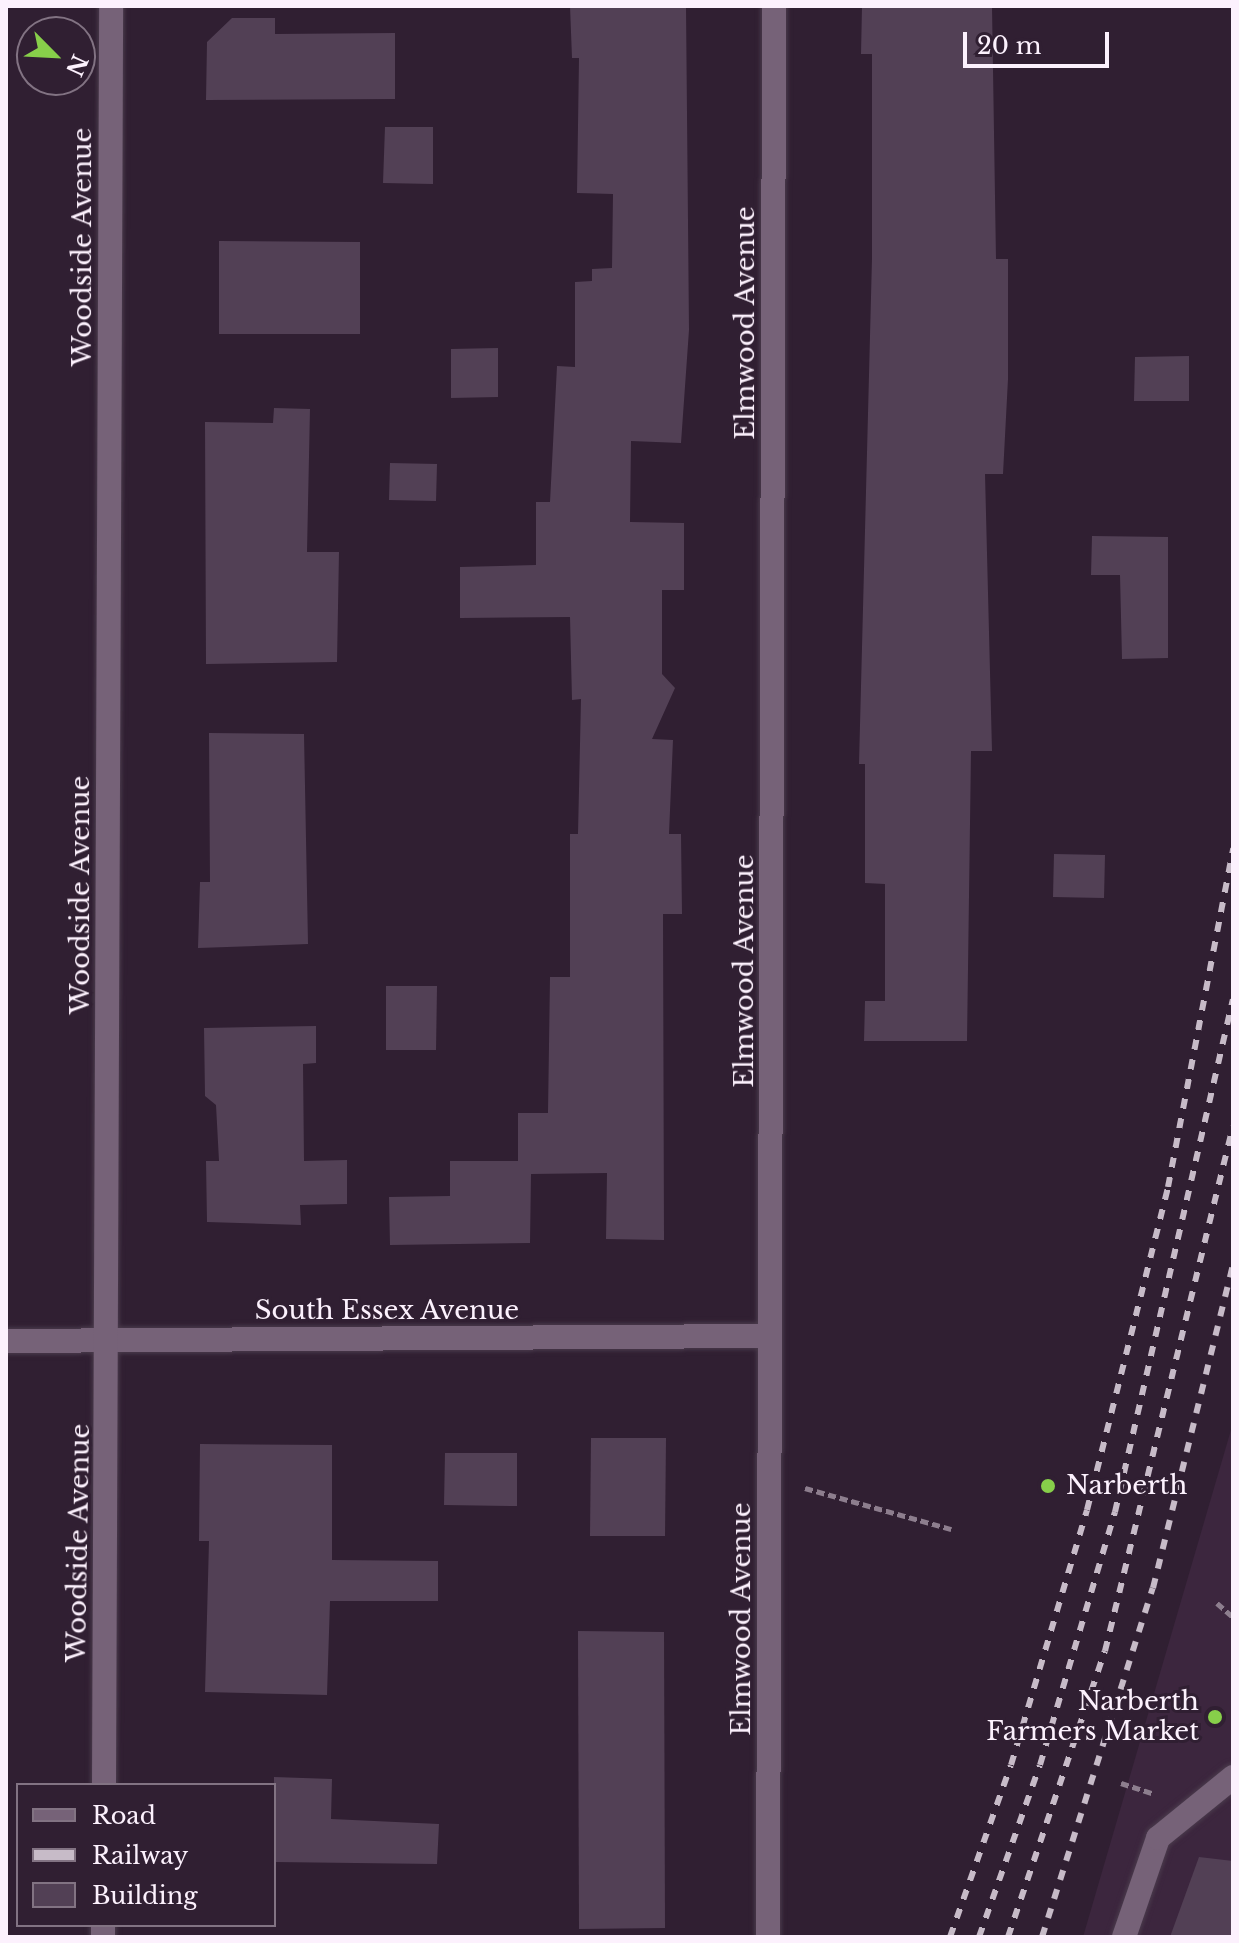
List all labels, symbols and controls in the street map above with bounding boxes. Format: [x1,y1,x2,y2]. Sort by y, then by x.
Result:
north arrow [16,16,96,96]
scale bar [967,16,1113,66]
text: 20 m [977,31,1042,60]
text: N [60,50,93,80]
street label: Woodside Avenue [67,127,99,367]
street label: Elmwood Avenue [730,206,762,440]
street label: Woodside Avenue [65,775,97,1015]
street label: Elmwood Avenue [729,854,761,1088]
street label: South Essex Avenue [254,1295,520,1327]
street label: Woodside Avenue [61,1423,97,1663]
place label: Narberth [1066,1470,1187,1502]
marker: Narberth [1037,1475,1059,1497]
street label: Elmwood Avenue [726,1502,758,1736]
place label: Narberth Farmers Market [986,1686,1199,1748]
marker: Narberth Farmers Market [1206,1708,1224,1726]
legend [16,1783,276,1927]
text: Road [92,1801,156,1830]
text: Railway [92,1841,188,1870]
text: Building [92,1881,198,1910]

